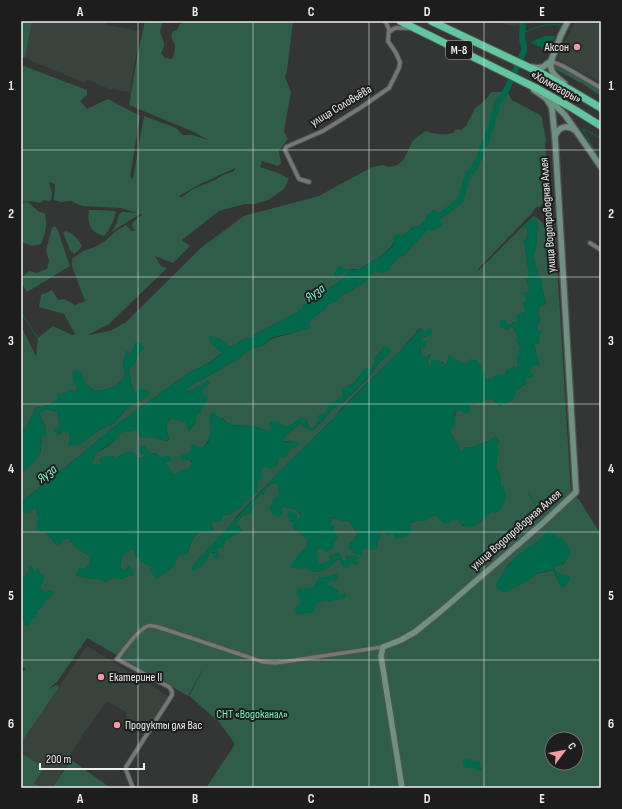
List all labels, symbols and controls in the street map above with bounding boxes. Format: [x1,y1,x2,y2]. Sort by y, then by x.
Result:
text: A [76,4,84,20]
text: B [192,4,198,20]
text: C [308,4,315,20]
text: D [424,4,431,20]
text: E [539,4,545,20]
place label: Аксон [544,40,569,55]
road number: М-8 [446,41,472,59]
marker: Аксон [572,42,582,52]
street label: «Холмогоры» [528,67,584,107]
text: 1 [8,78,14,94]
text: 1 [608,78,614,94]
street label: улица Соловьёва [307,82,375,130]
street label: улица Водопроводная Аллея [536,157,560,273]
text: 2 [8,206,14,222]
text: 2 [608,206,614,222]
water label: Яуза [301,280,329,306]
text: 3 [8,333,14,349]
text: 3 [608,333,614,349]
text: 4 [8,461,14,477]
water label: Яуза [33,461,61,487]
text: 4 [608,461,614,477]
street label: улица Водопроводная Аллея [468,486,565,573]
text: 5 [8,588,14,604]
text: 5 [608,588,614,604]
place label: Екатерине II [109,670,162,685]
marker: Екатерине II [96,672,106,682]
park label: СНТ «Водоканал» [216,707,288,722]
text: 6 [8,716,14,732]
text: 6 [608,716,614,732]
place label: Продукты для Вас [125,718,202,733]
marker: Продукты для Вас [112,720,122,730]
north arrow [544,731,584,771]
text: С [565,740,579,752]
scale bar [40,745,144,771]
text: 200 m [46,752,72,767]
text: A [76,791,84,807]
text: B [192,791,198,807]
text: C [308,791,315,807]
text: D [424,791,431,807]
text: E [539,791,545,807]

